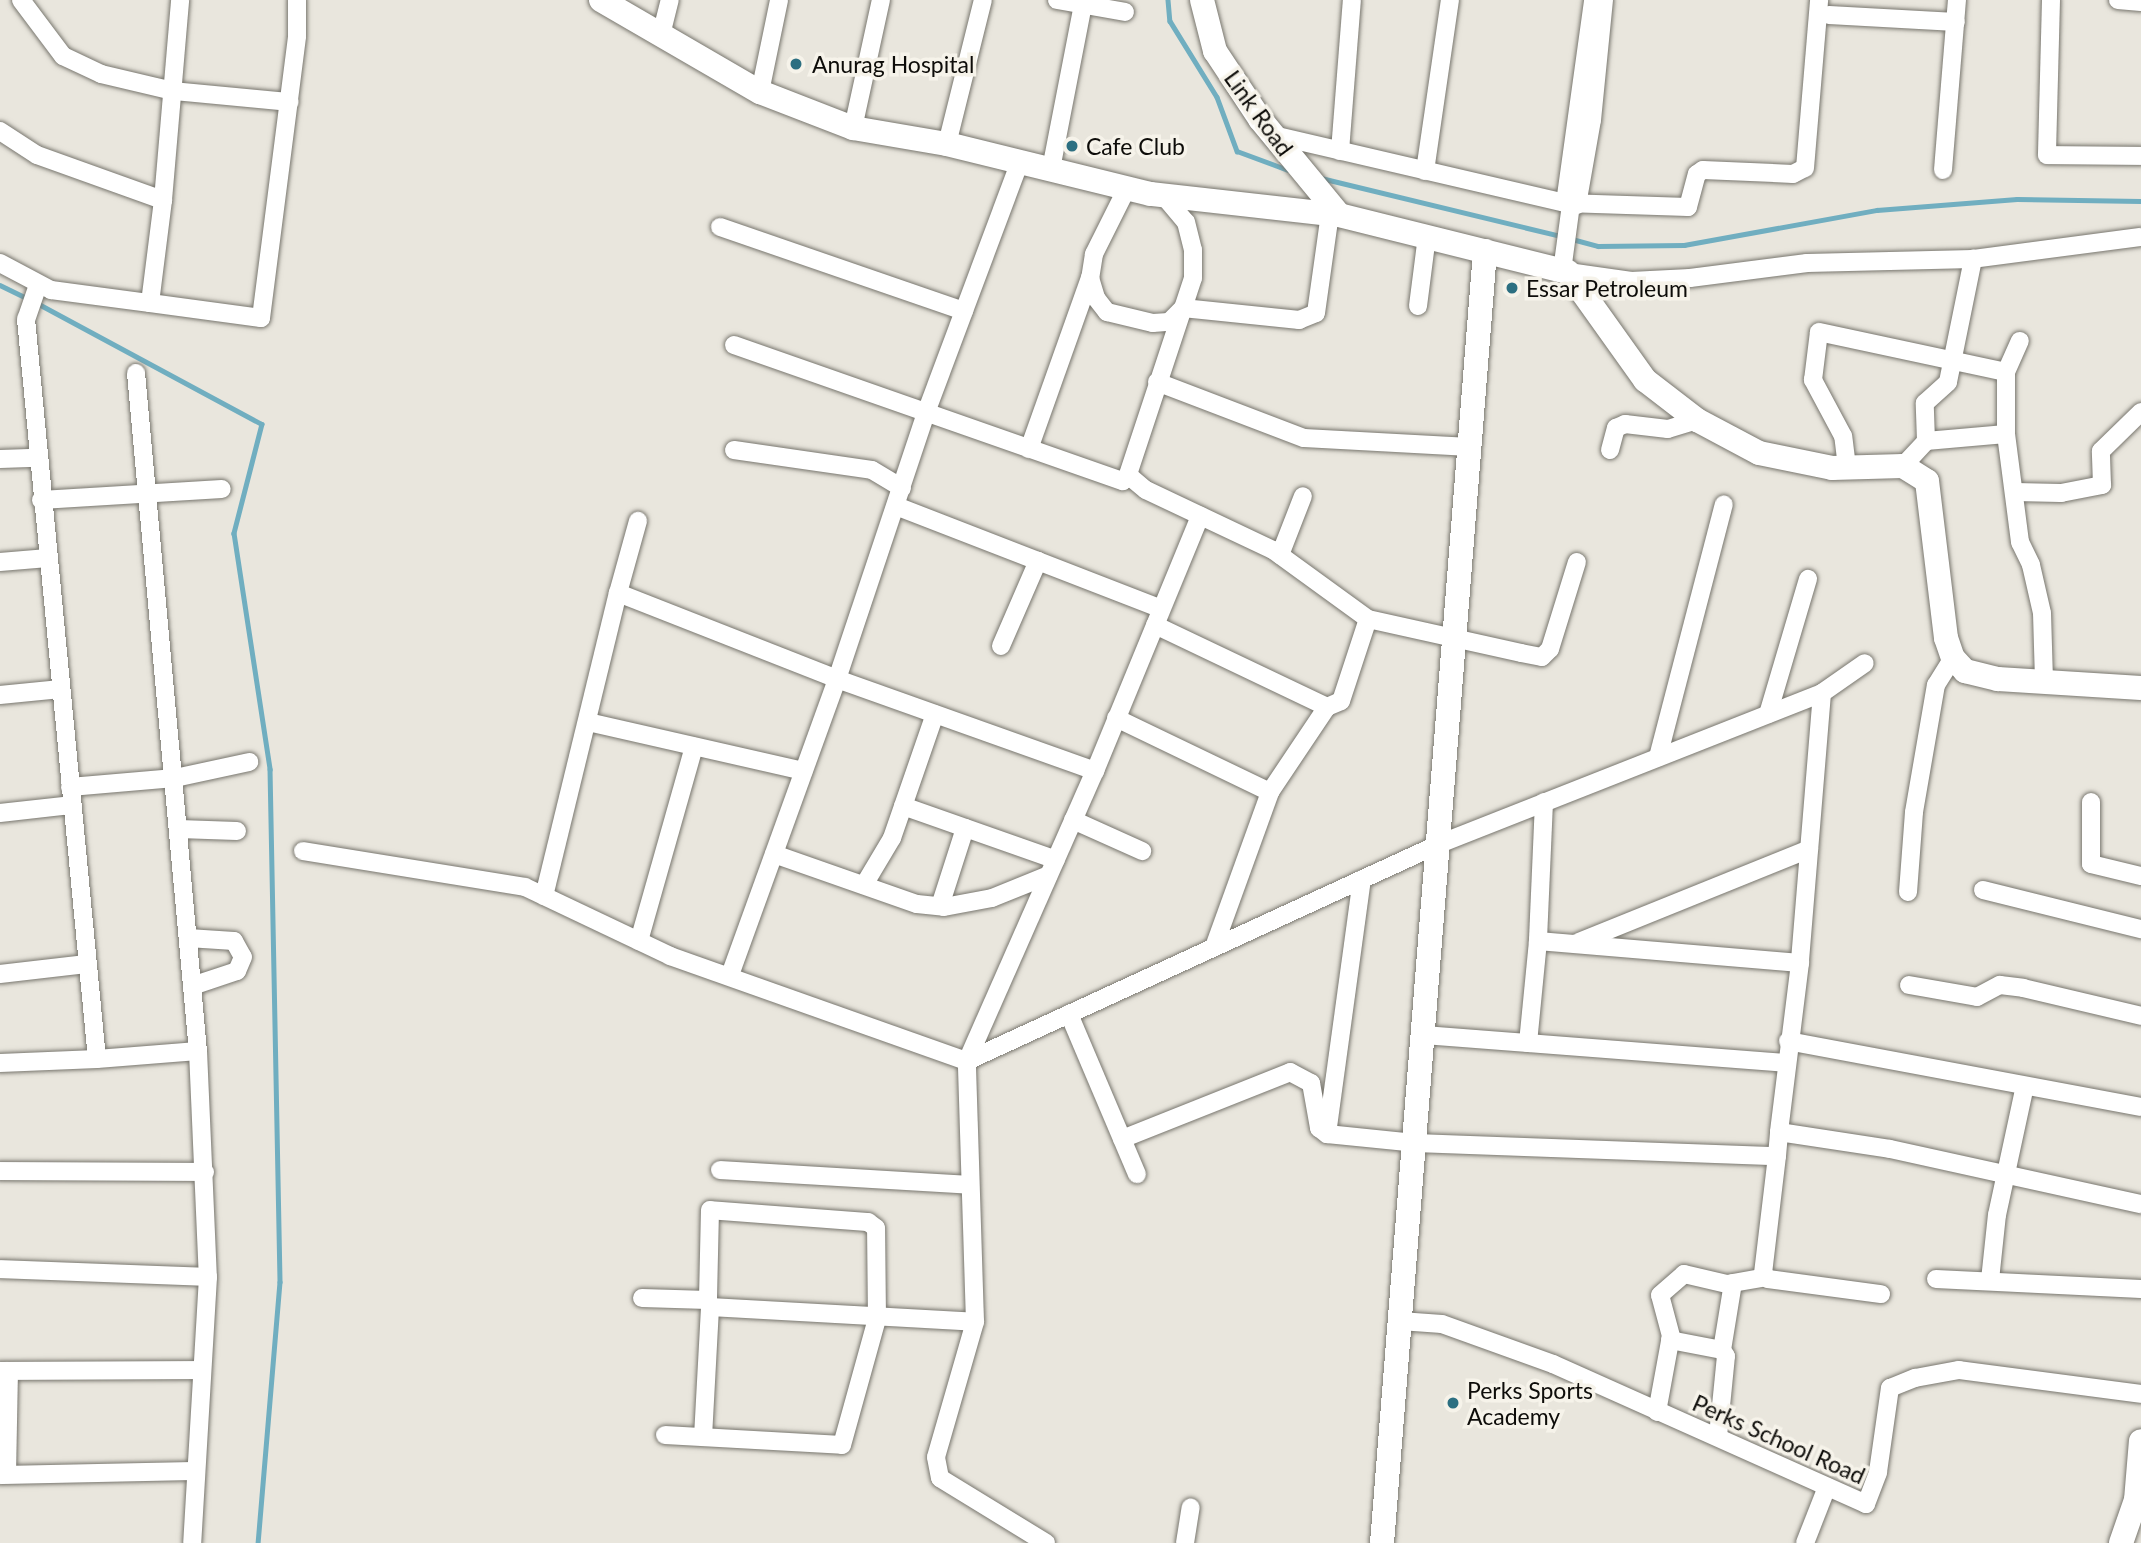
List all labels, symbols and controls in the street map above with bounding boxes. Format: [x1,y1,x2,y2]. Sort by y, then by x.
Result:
place label: Anurag Hospital [812,50,974,78]
marker: Anurag Hospital [786,54,806,74]
street label: Link Road [1219,65,1299,161]
place label: Cafe Club [1086,132,1185,160]
marker: Cafe Club [1064,138,1080,154]
place label: Essar Petroleum [1526,274,1688,302]
marker: Essar Petroleum [1504,280,1520,296]
place label: Perks Sports Academy [1467,1376,1593,1430]
street label: Perks School Road [1688,1389,1870,1489]
marker: Perks Sports Academy [1445,1395,1461,1411]

